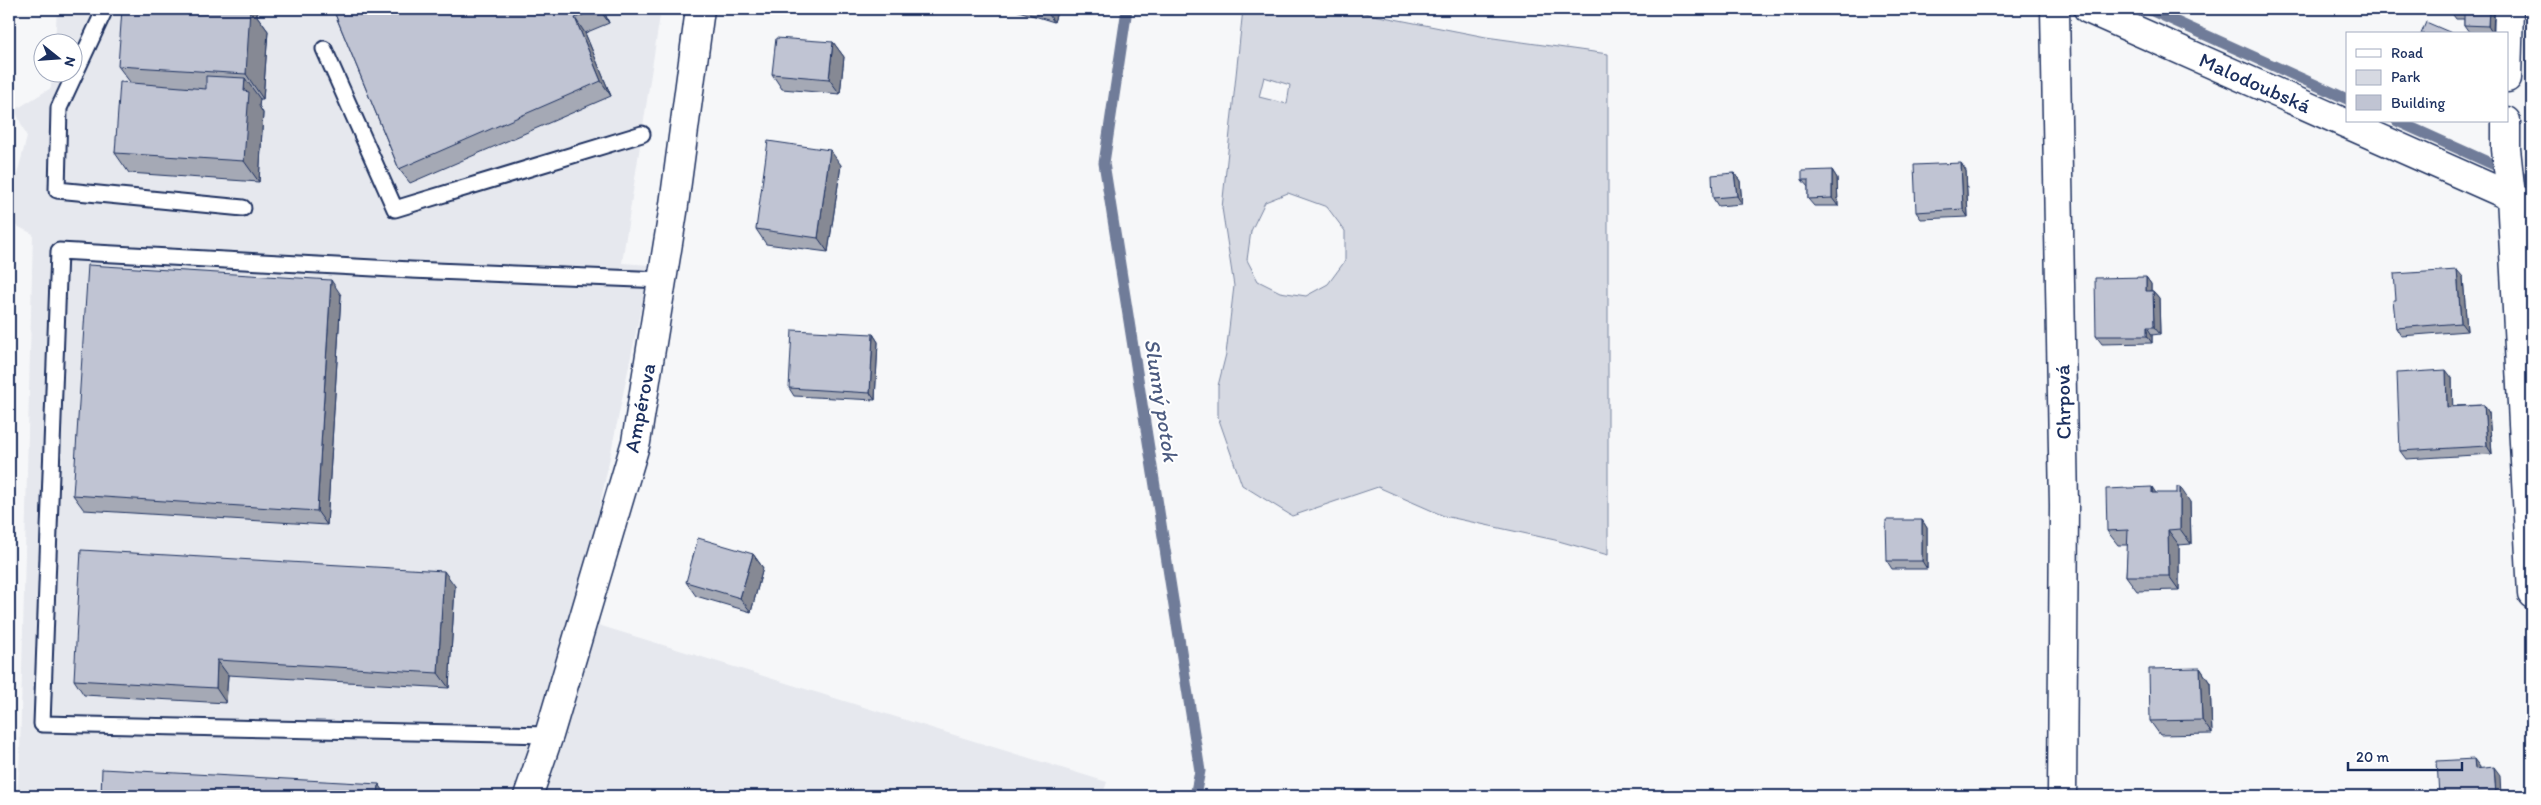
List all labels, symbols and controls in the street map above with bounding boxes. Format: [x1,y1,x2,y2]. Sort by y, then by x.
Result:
north arrow [32,32,82,82]
legend [2346,32,2508,122]
text: Road [2391,44,2424,62]
street label: Malodoubská [2196,47,2315,118]
text: N [60,55,79,69]
text: Park [2391,68,2421,86]
text: Building [2391,94,2445,112]
water label: Slunný potok [1138,337,1185,465]
street label: Ampérova [619,361,660,455]
street label: Chrpová [2049,364,2076,440]
scale bar [2348,740,2462,772]
text: 20 m [2356,748,2390,766]

